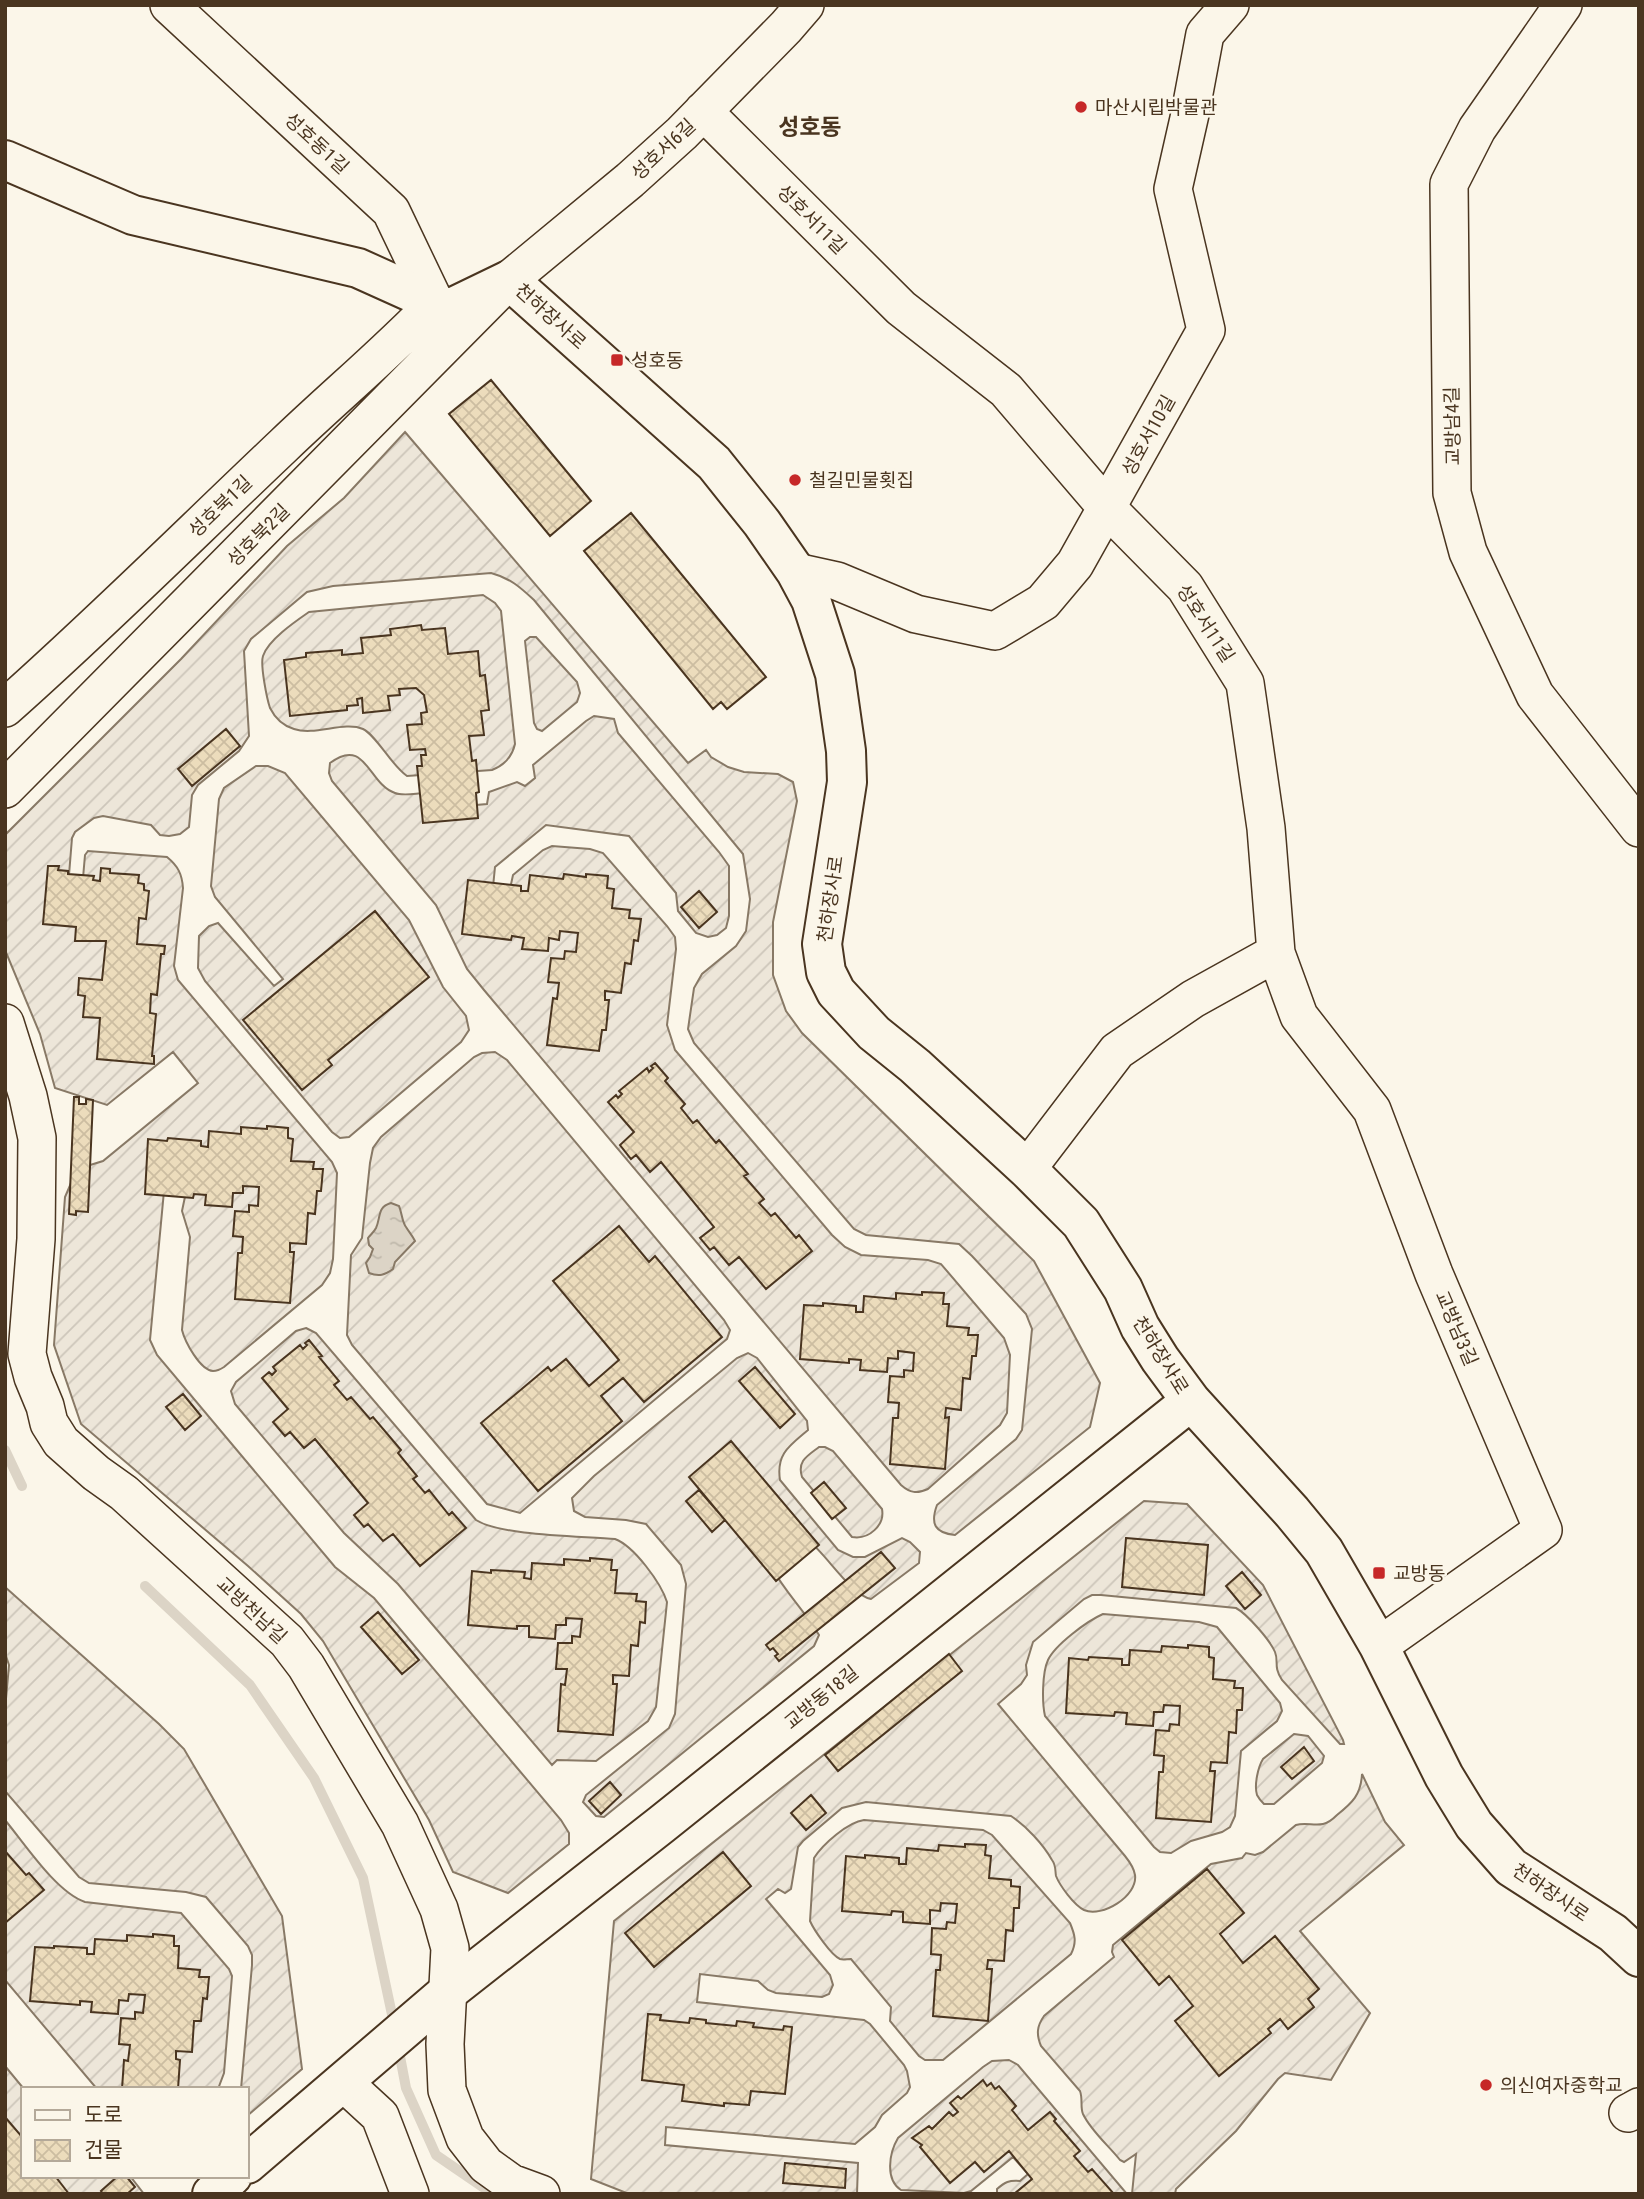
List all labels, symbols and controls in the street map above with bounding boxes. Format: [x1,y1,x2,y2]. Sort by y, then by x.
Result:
place label: 마산시립박물관 [1095,96,1217,119]
marker: 마산시립박물관 [1073,99,1089,115]
street label: 성호동1길 [280,108,354,179]
street label: 성호서6길 [626,114,700,185]
district label: 성호동 [778,114,842,141]
street label: 성호서11길 [772,180,851,259]
street label: 천하장사로 [510,279,591,354]
place label: 성호동 [631,349,683,372]
marker: 성호동 [609,352,625,368]
street label: 교방남4길 [1440,386,1465,466]
street label: 성호서10길 [1117,391,1180,480]
place label: 철길민물횟집 [809,469,914,492]
street label: 성호북1길 [184,471,257,542]
marker: 철길민물횟집 [787,472,803,488]
street label: 성호북2길 [222,499,295,572]
street label: 성호서11길 [1172,580,1239,667]
street label: 천하장사로 [813,854,848,944]
street label: 교방남3길 [1430,1287,1483,1369]
street label: 천하장사로 [1128,1312,1193,1398]
place label: 교방동 [1393,1562,1445,1585]
marker: 교방동 [1371,1565,1387,1581]
street label: 교방천남길 [212,1572,291,1649]
street label: 교방동18길 [780,1661,863,1734]
street label: 천하장사로 [1508,1858,1593,1926]
place label: 의신여자중학교 [1500,2074,1622,2097]
marker: 의신여자중학교 [1478,2077,1494,2093]
legend [21,2087,248,2178]
text: 도로 [84,2103,123,2127]
text: 건물 [84,2138,123,2162]

